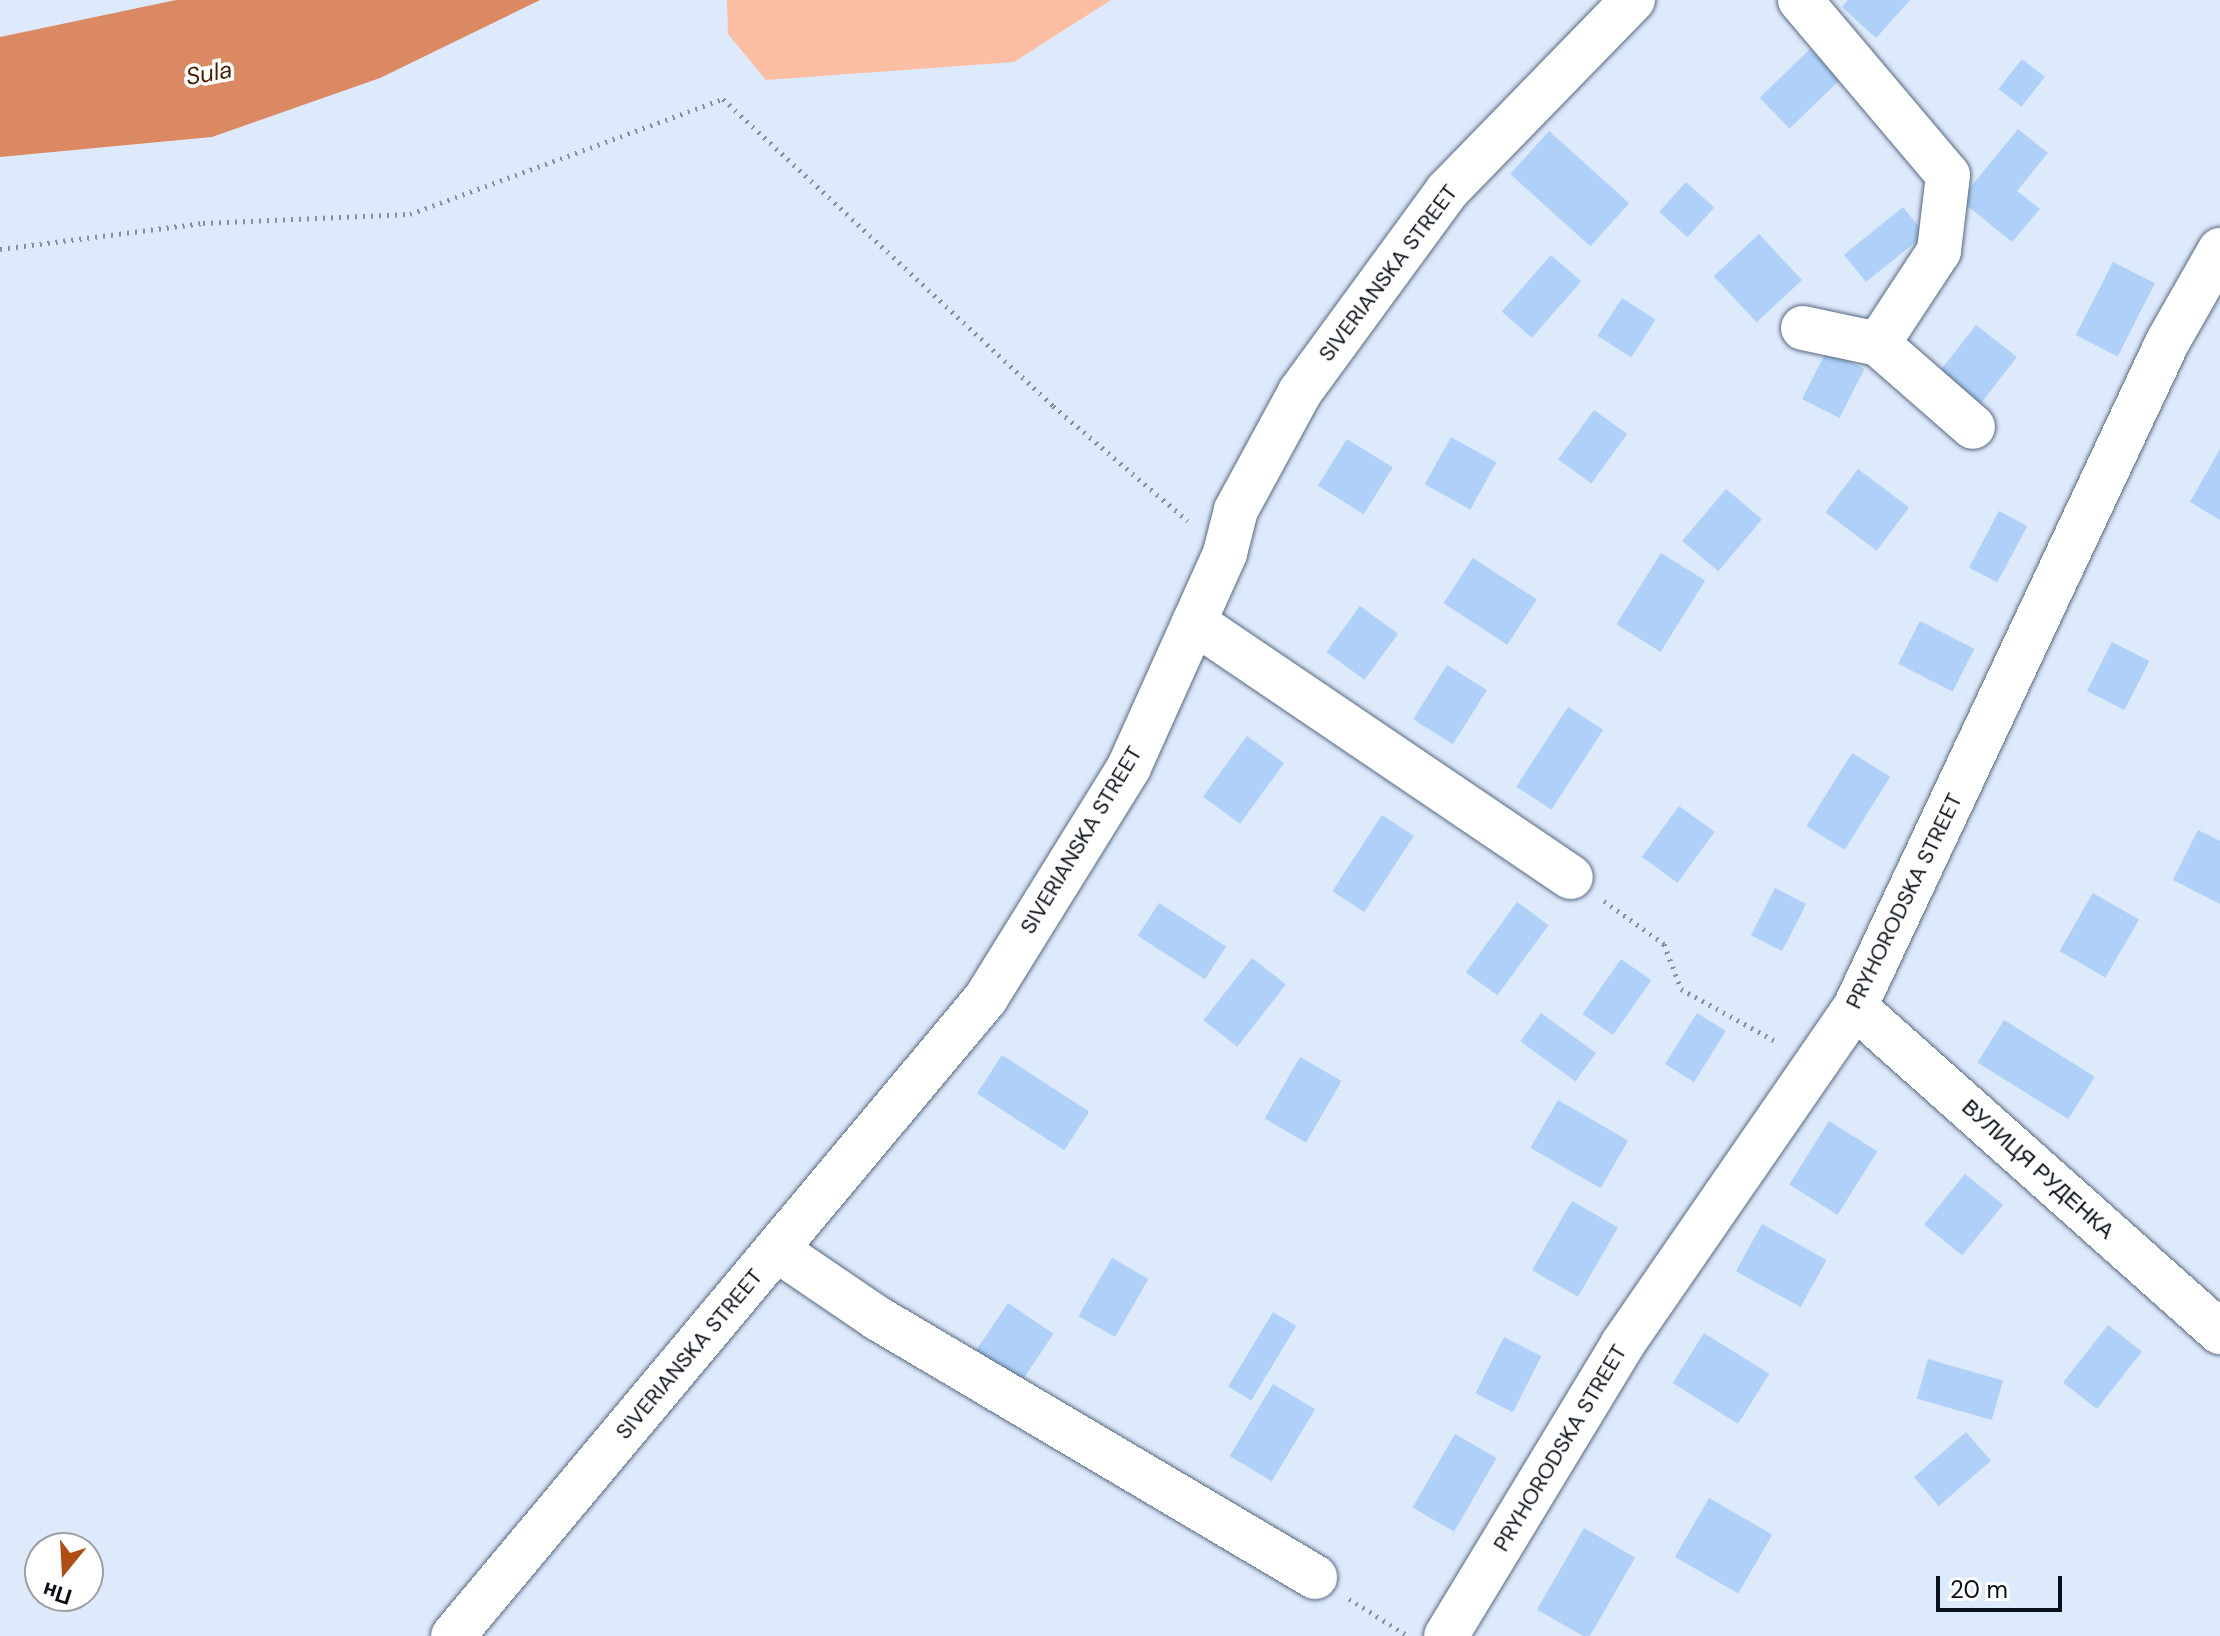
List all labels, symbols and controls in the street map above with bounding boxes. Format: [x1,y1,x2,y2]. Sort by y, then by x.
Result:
water label: Sula [184,55,234,91]
street label: SIVERIANSKA STREET [1313,180,1463,366]
street label: SIVERIANSKA STREET [1015,741,1147,939]
street label: PRYHORODSKA STREET [1840,789,1968,1013]
street label: ВУЛИЦЯ РУДЕНКА [1956,1094,2120,1244]
street label: SIVERIANSKA STREET [610,1263,768,1445]
street label: PRYHORODSKA STREET [1488,1340,1632,1556]
north arrow [24,1532,104,1612]
scale bar [1940,1560,2066,1610]
text: 20 m [1950,1574,2008,1605]
text: Пн [39,1575,75,1612]

